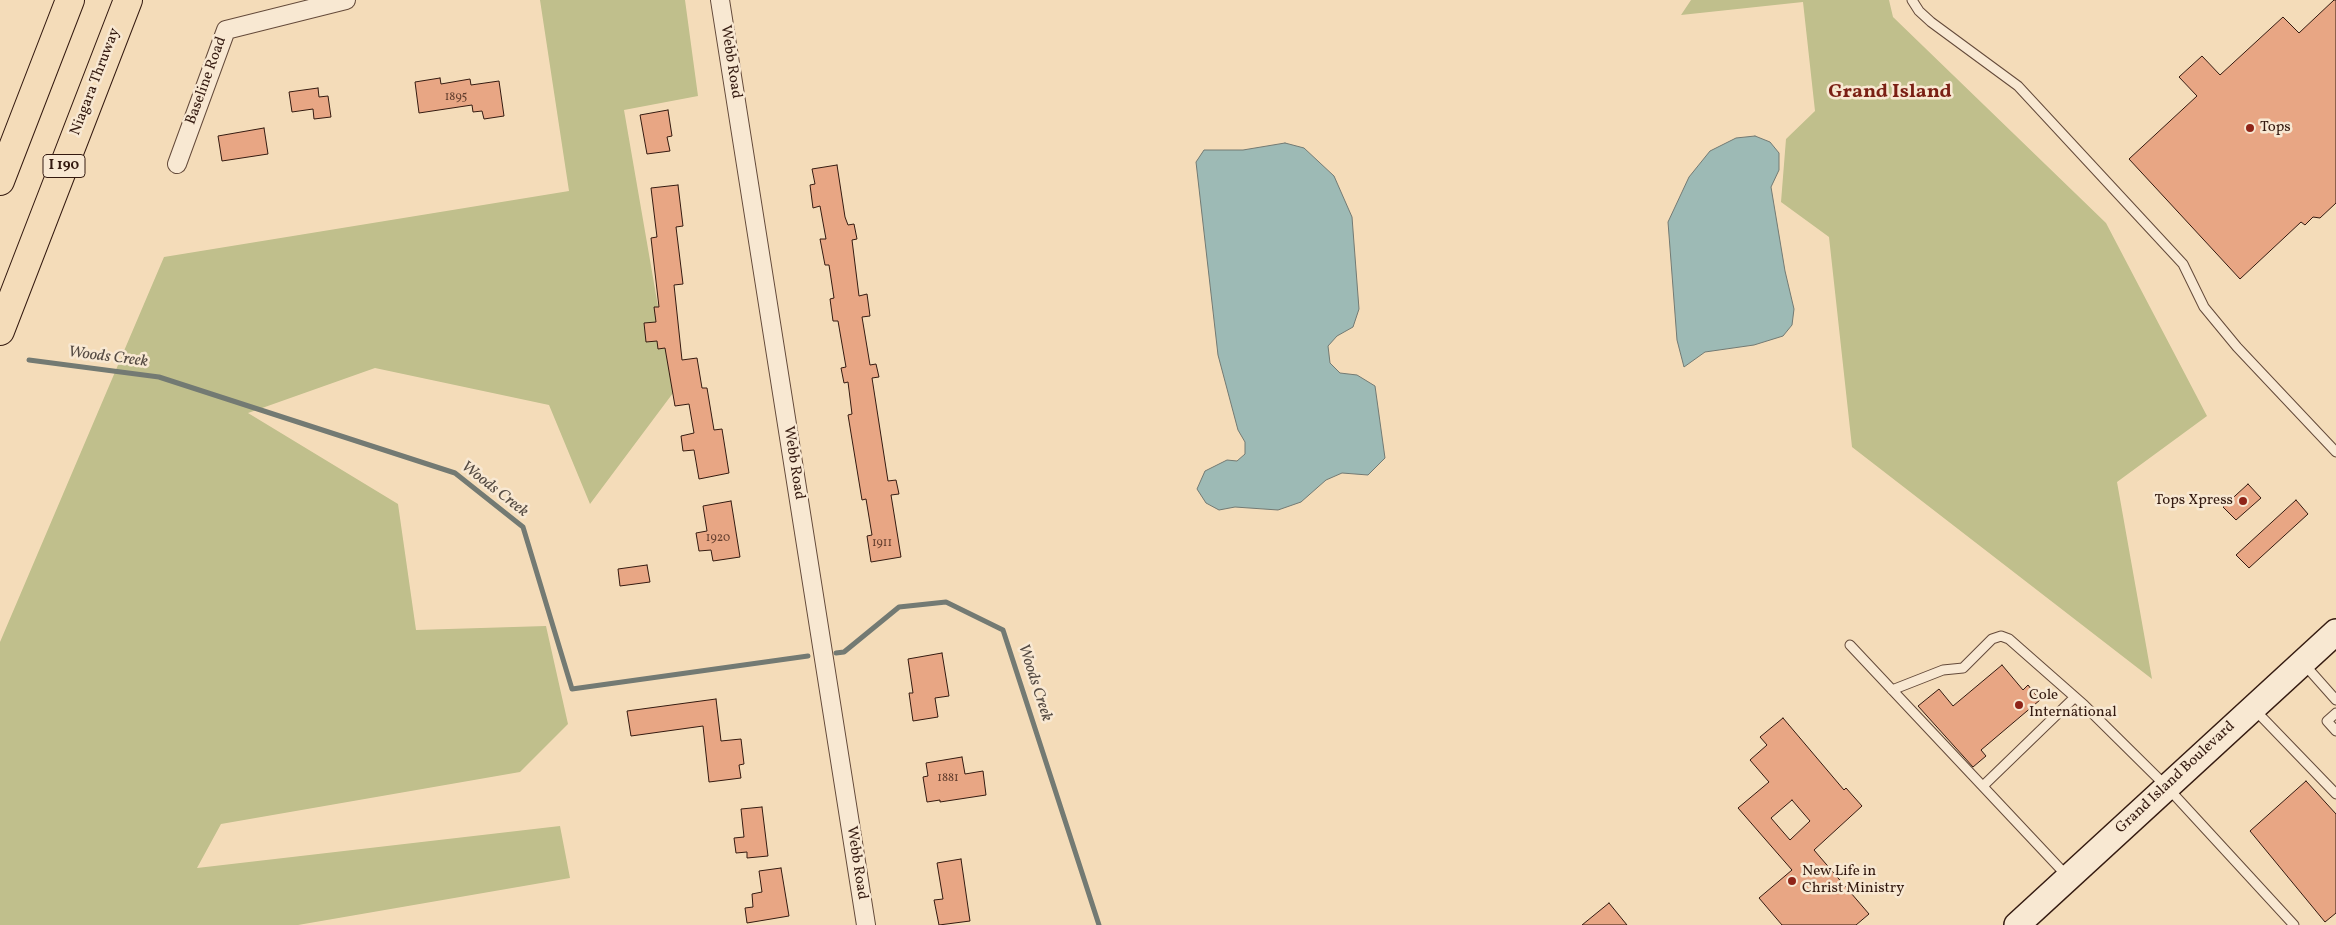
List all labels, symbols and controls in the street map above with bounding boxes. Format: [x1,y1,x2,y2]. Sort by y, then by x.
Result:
street label: Webb Road [715,24,745,100]
street label: Niagara Thruway [67,26,125,138]
street label: Baseline Road [183,35,231,127]
district label: Grand Island [1828,81,1952,105]
house number: 1895 [445,91,467,105]
place label: Tops [2260,119,2291,137]
marker: Tops [2244,122,2256,134]
road number: I 190 [43,154,85,178]
water label: Woods Creek [67,344,149,372]
street label: Webb Road [778,425,808,501]
water label: Woods Creek [457,458,531,522]
place label: Tops Xpress [2154,492,2233,510]
marker: Tops Xpress [2237,495,2249,507]
house number: 1920 [706,532,730,546]
house number: 1911 [872,537,892,551]
water label: Woods Creek [1012,642,1056,724]
place label: Cole International [2029,687,2117,722]
marker: Cole International [2013,699,2025,711]
street label: Grand Island Boulevard [2113,718,2239,838]
house number: 1881 [937,772,959,786]
street label: Webb Road [841,825,871,901]
place label: New Life in Christ Ministry [1802,863,1904,898]
marker: New Life in Christ Ministry [1786,875,1798,887]

